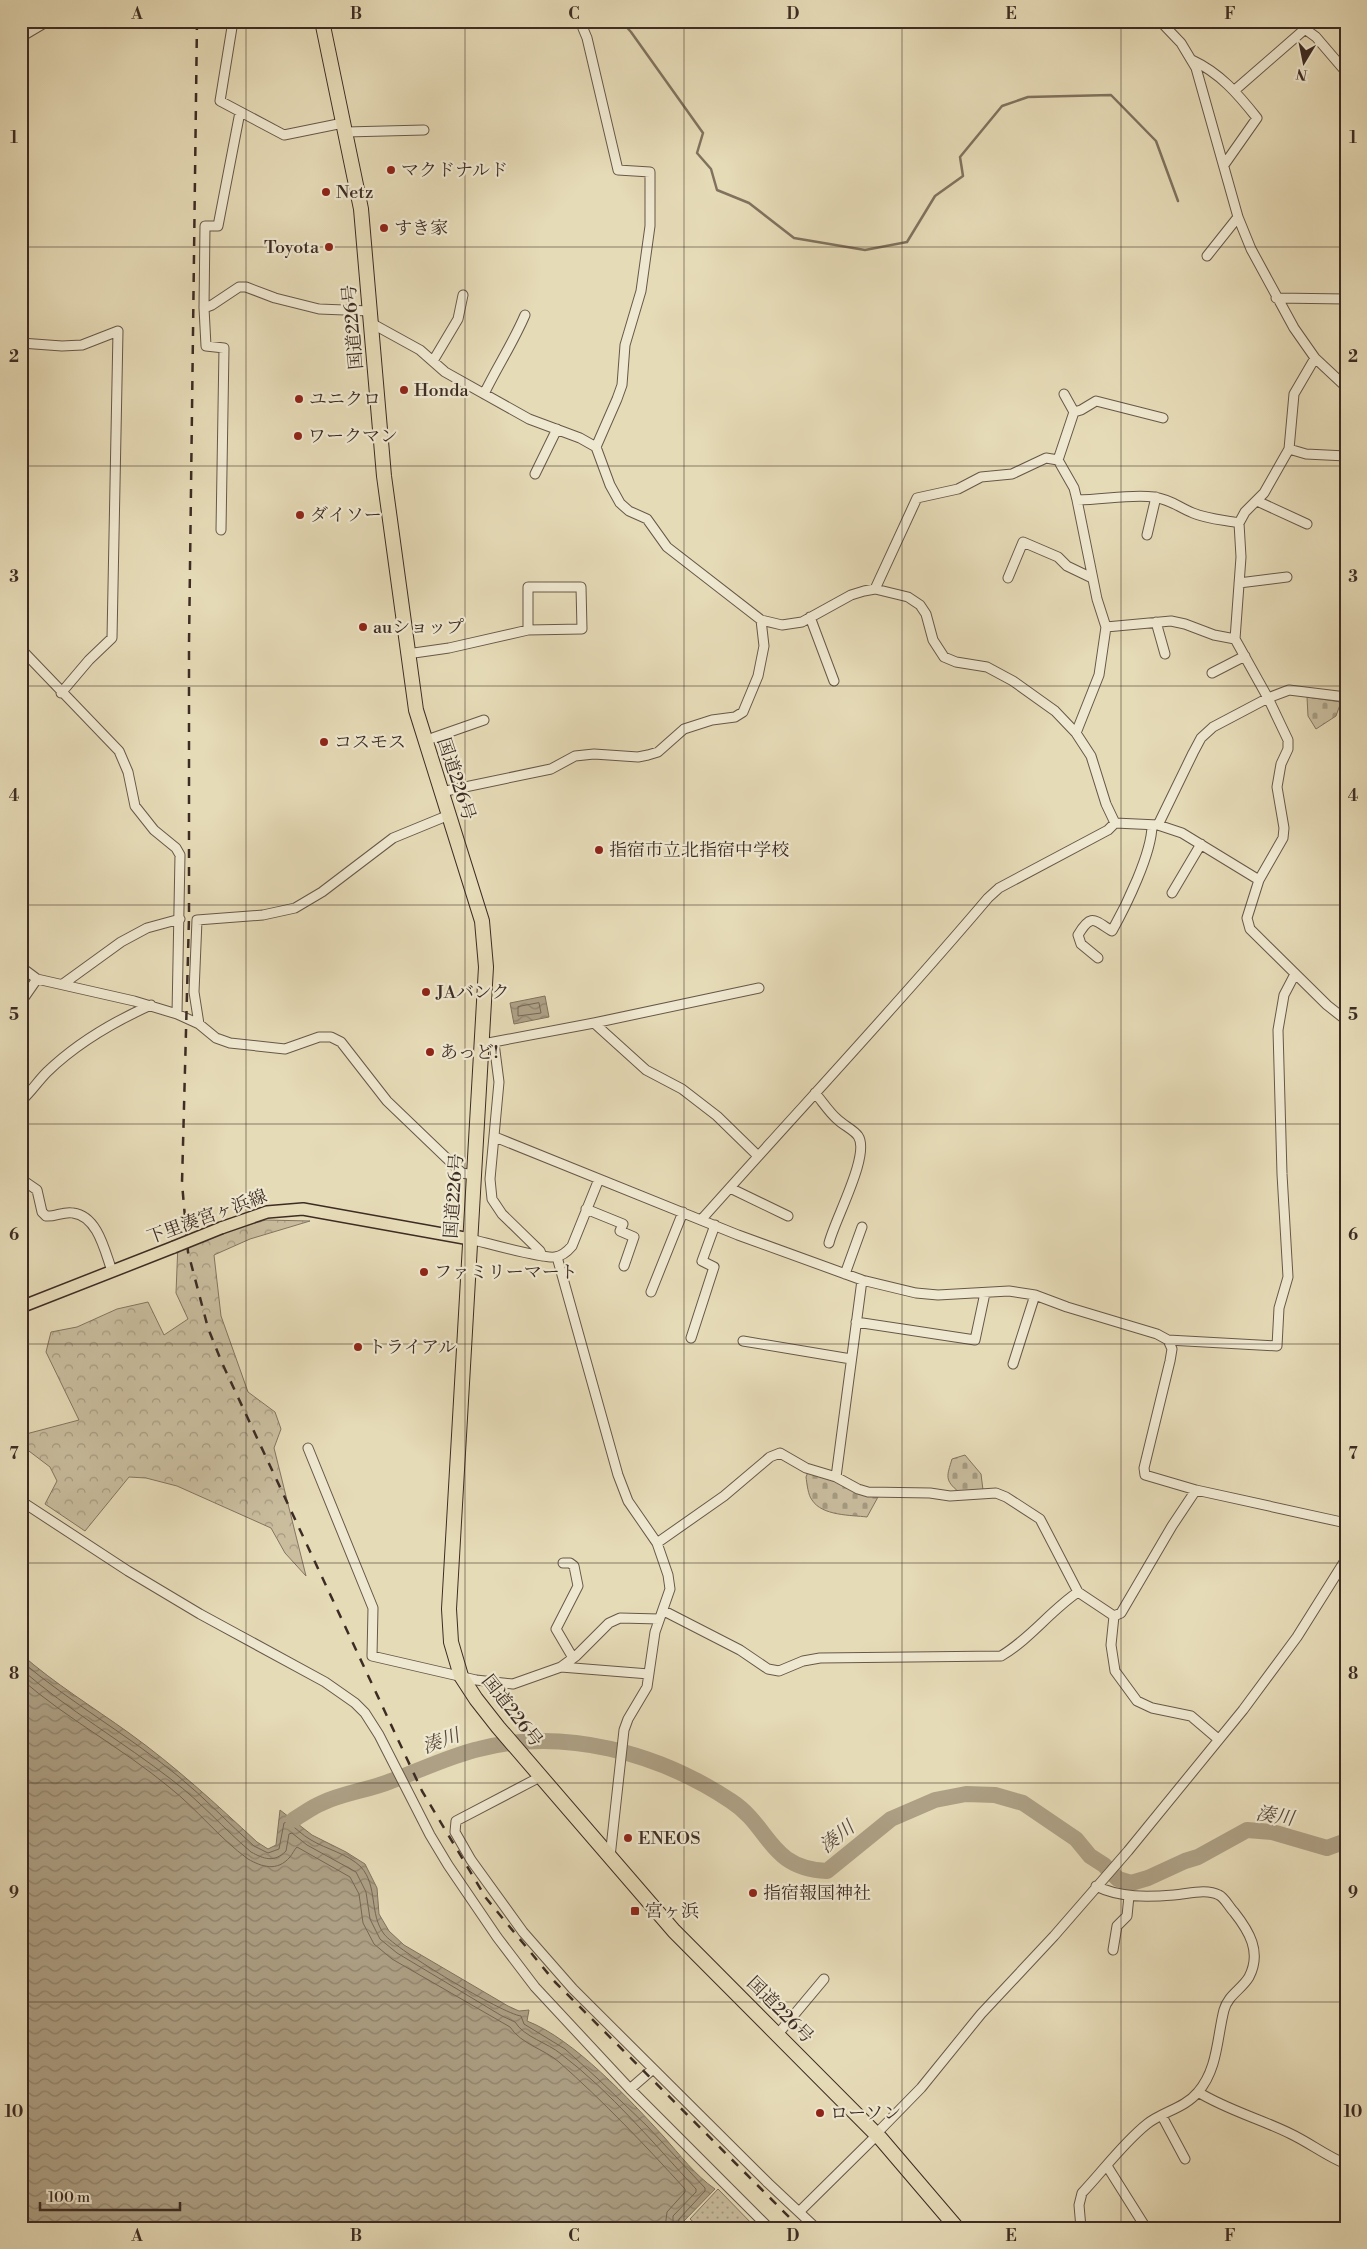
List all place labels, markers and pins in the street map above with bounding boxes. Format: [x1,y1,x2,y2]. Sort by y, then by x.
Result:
place label: マクドナルド [401,159,508,182]
marker: マクドナルド [385,164,397,176]
place label: Netz [336,181,373,204]
marker: Netz [320,186,332,198]
place label: すき家 [394,217,448,240]
marker: すき家 [378,222,390,234]
place label: Toyota [264,236,320,259]
marker: Toyota [323,241,335,253]
place label: Honda [414,379,469,402]
marker: Honda [398,384,410,396]
place label: ユニクロ [309,388,381,411]
marker: ユニクロ [293,393,305,405]
place label: ワークマン [308,425,398,448]
marker: ワークマン [292,430,304,442]
place label: ダイソー [310,504,382,527]
marker: ダイソー [294,509,306,521]
place label: auショップ [373,616,464,639]
marker: auショップ [357,621,369,633]
place label: コスモス [334,731,406,754]
marker: コスモス [318,736,330,748]
place label: 指宿市立北指宿中学校 [609,839,789,862]
marker: 指宿市立北指宿中学校 [593,844,605,856]
place label: JAバンク [435,981,510,1004]
marker: JAバンク [420,986,432,998]
place label: あっど! [440,1041,498,1064]
marker: あっど! [424,1046,436,1058]
place label: ファミリーマート [434,1261,578,1284]
marker: ファミリーマート [418,1266,430,1278]
place label: トライアル [368,1336,456,1359]
marker: トライアル [352,1341,364,1353]
place label: ENEOS [638,1827,701,1850]
marker: ENEOS [622,1832,634,1844]
place label: 指宿報国神社 [763,1882,871,1905]
marker: 指宿報国神社 [747,1887,759,1899]
place label: 宮ヶ浜 [645,1900,699,1923]
marker: 宮ヶ浜 [629,1905,641,1917]
place label: ローソン [830,2102,901,2125]
marker: ローソン [814,2107,826,2119]

